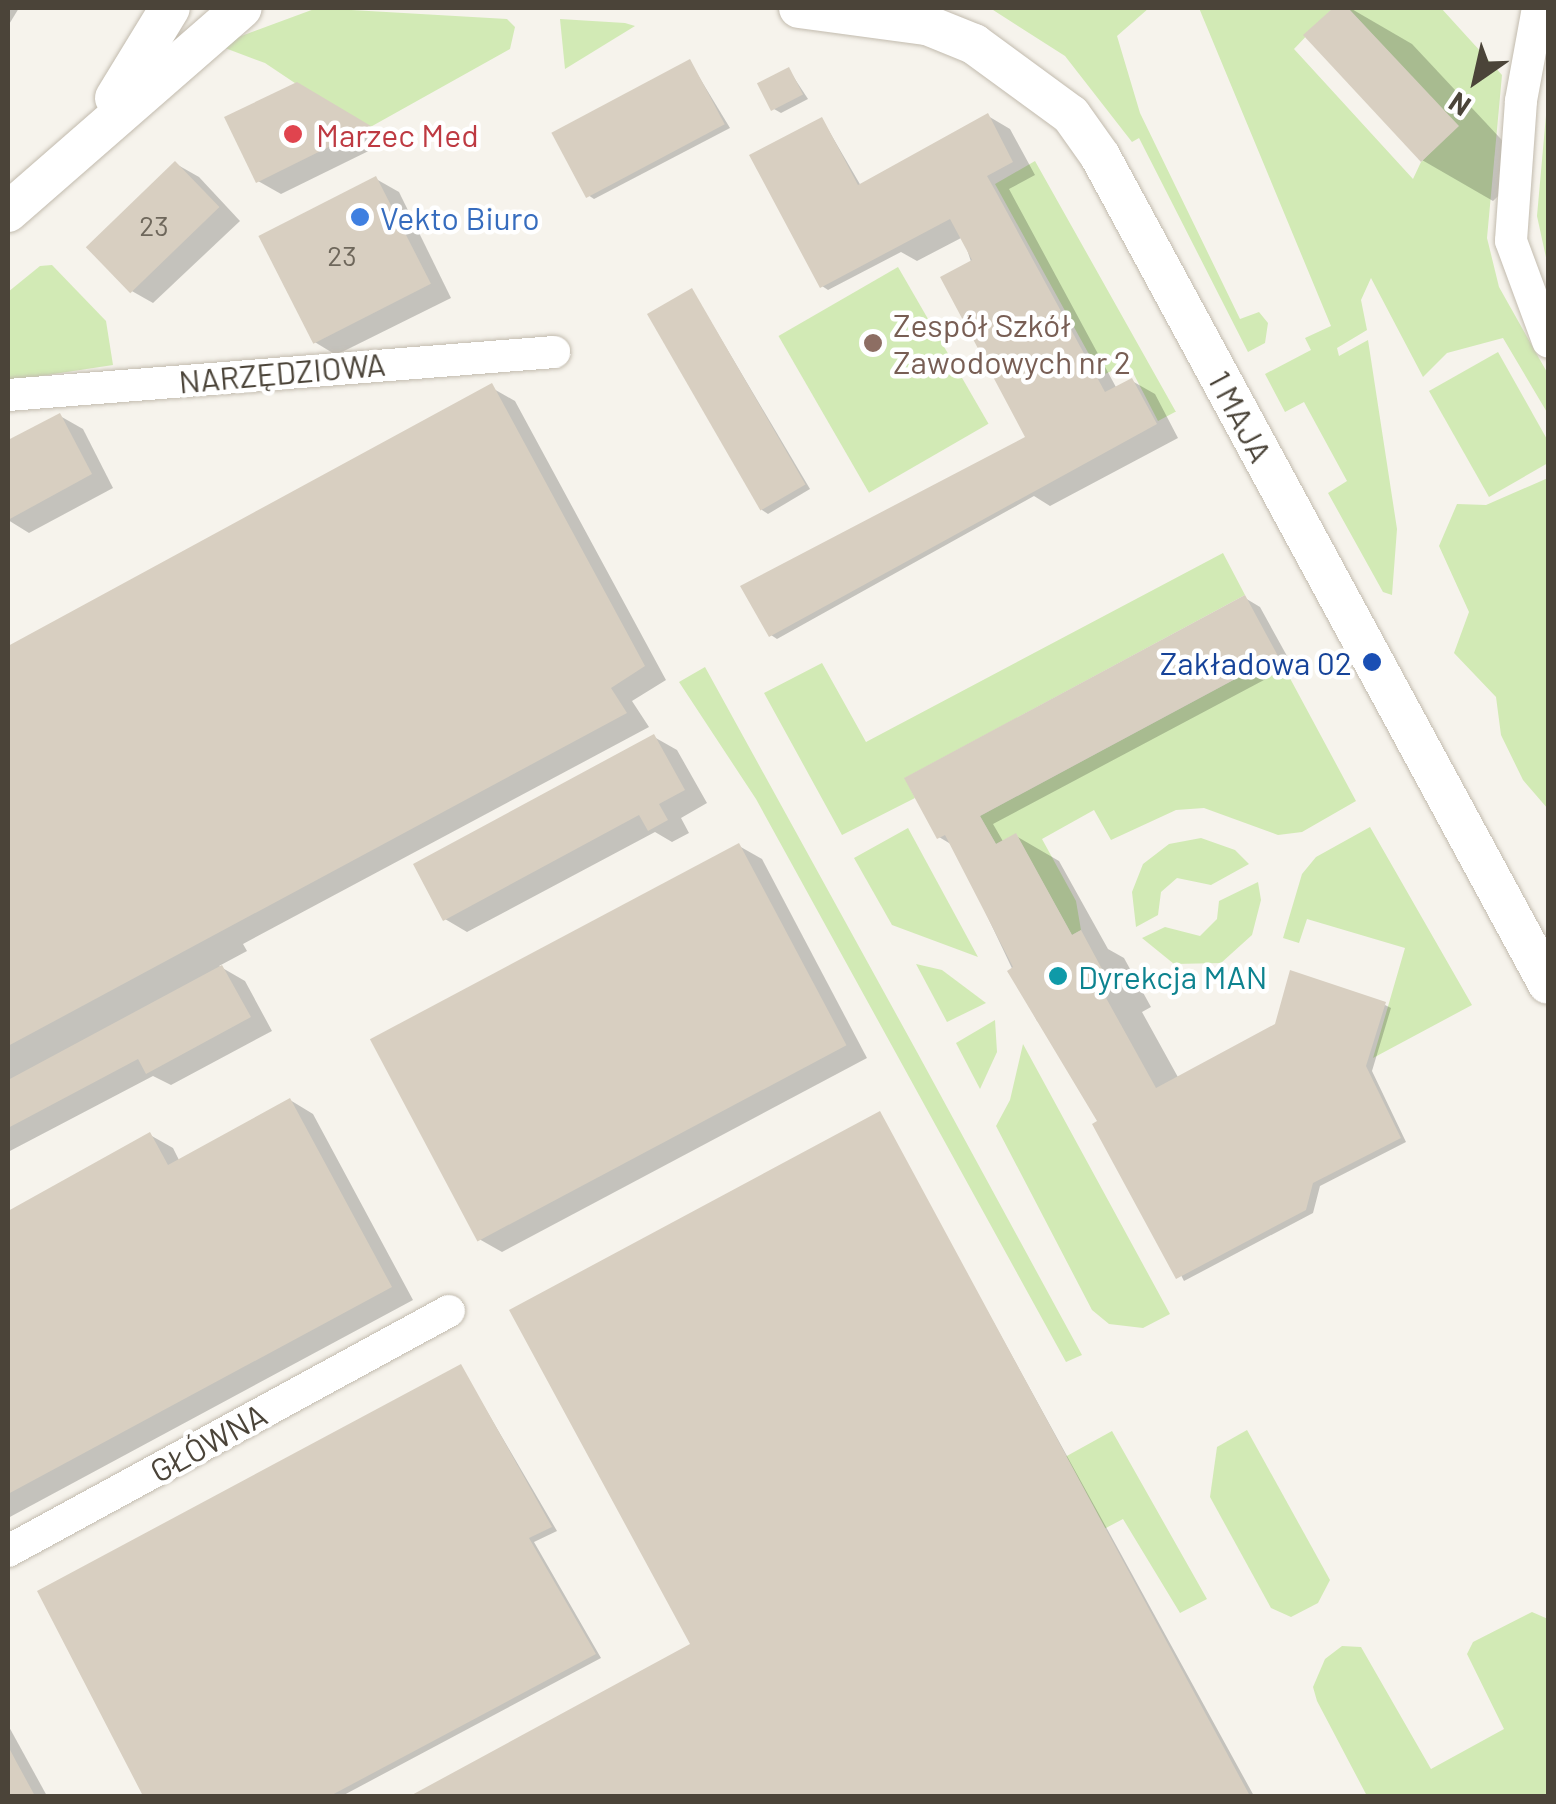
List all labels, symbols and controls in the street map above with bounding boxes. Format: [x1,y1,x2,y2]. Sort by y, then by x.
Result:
north arrow [1426,30,1526,130]
text: N [1442,86,1476,124]
place label: Marzec Med [316,115,479,153]
marker: Marzec Med [280,121,306,147]
place label: Vekto Biuro [380,198,540,236]
marker: Vekto Biuro [349,206,371,228]
house number: 23 [139,208,169,242]
house number: 23 [327,238,357,272]
place label: Zespół Szkół Zawodowych nr 2 [893,306,1131,381]
marker: Zespół Szkół Zawodowych nr 2 [862,332,884,354]
street label: NARZĘDZIOWA [177,344,387,400]
street label: 1 MAJA [1201,364,1281,468]
place label: Zakładowa 02 [1160,643,1352,681]
marker: Zakładowa 02 [1361,651,1383,673]
place label: Dyrekcja MAN [1078,957,1267,995]
marker: Dyrekcja MAN [1047,965,1069,987]
street label: GŁÓWNA [143,1394,273,1490]

